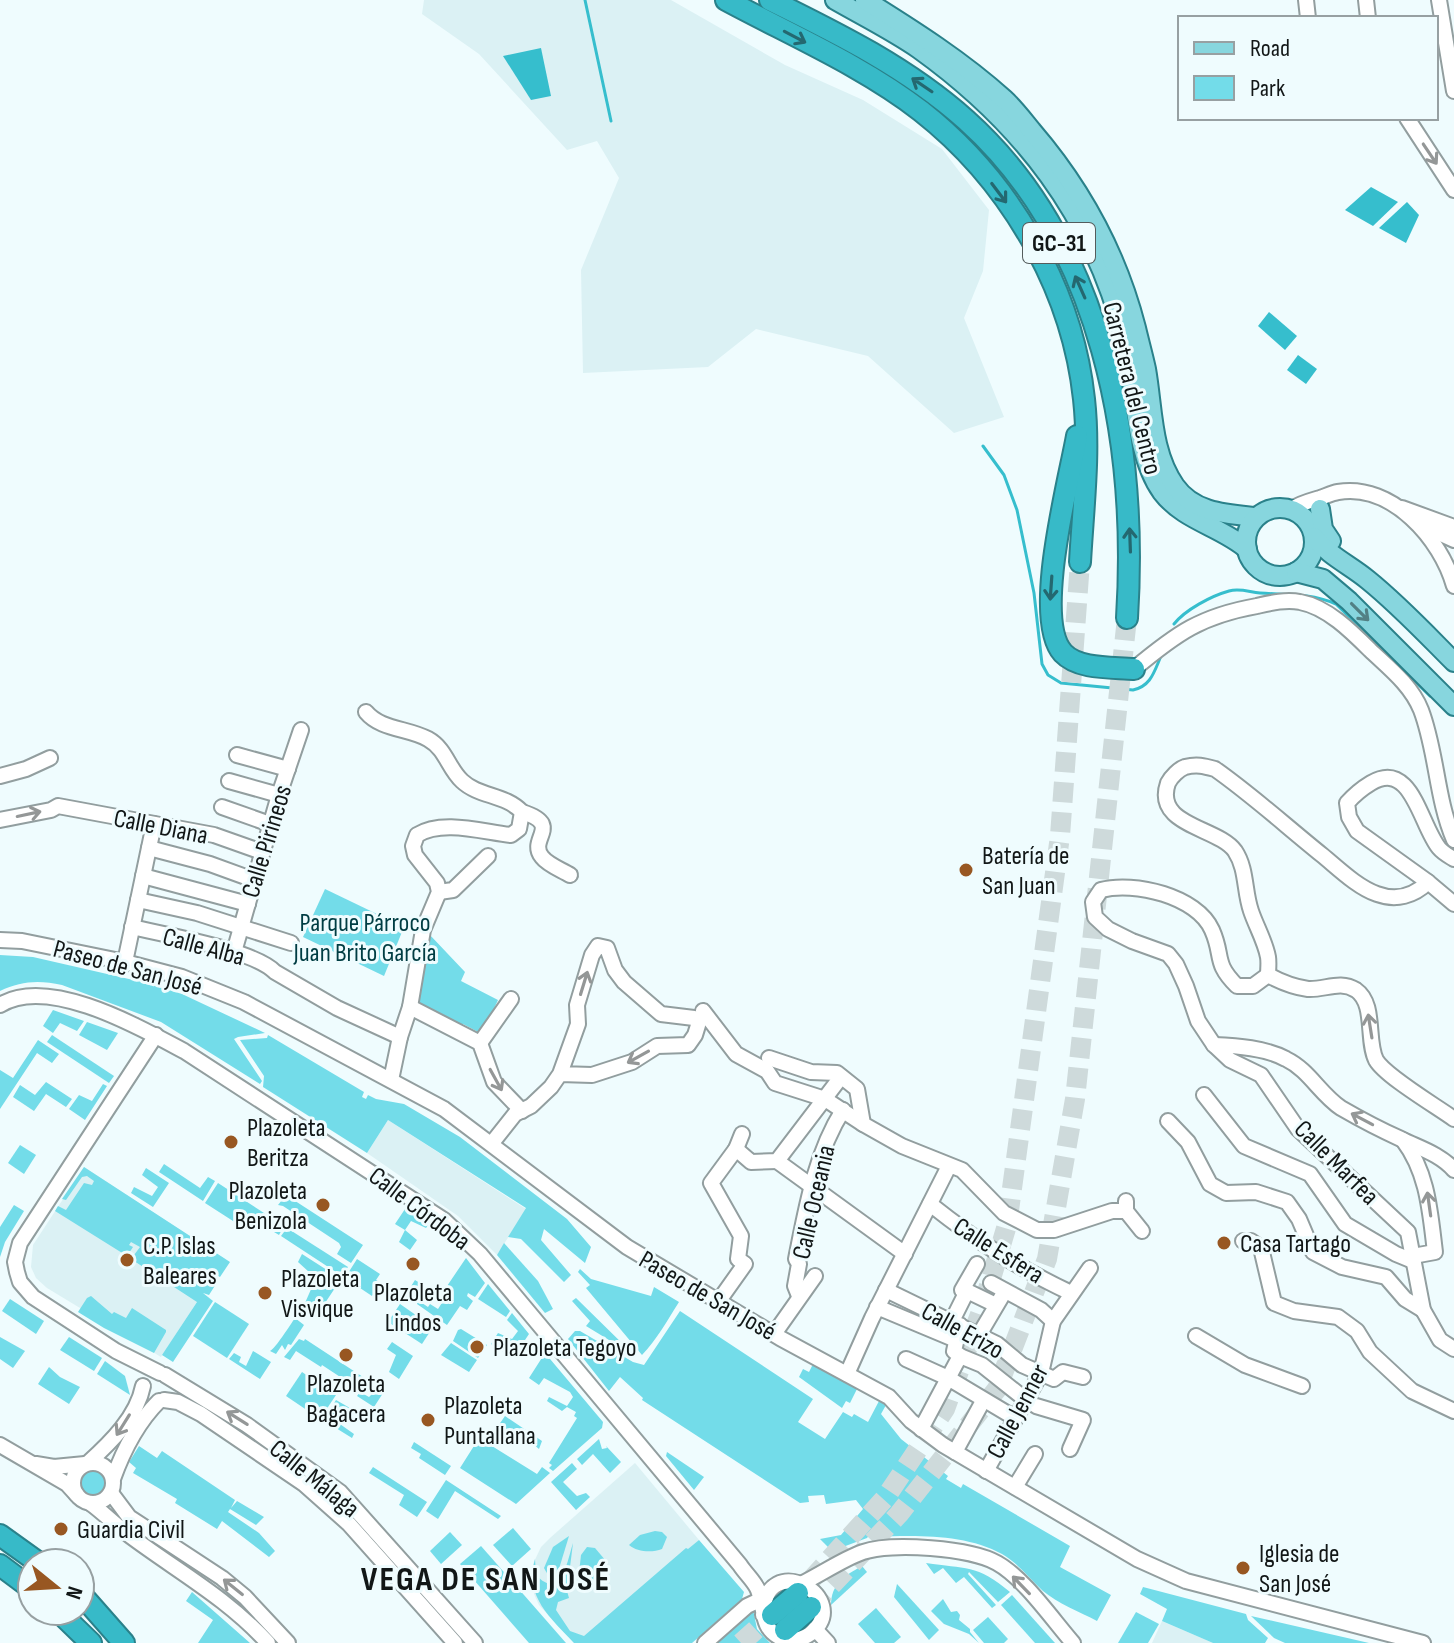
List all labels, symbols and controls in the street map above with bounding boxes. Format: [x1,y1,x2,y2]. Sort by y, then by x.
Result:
legend [1178,16,1438,120]
one-way arrow [783,30,807,45]
text: Road [1250,34,1290,63]
text: Park [1250,74,1285,103]
one-way arrow [911,77,934,93]
one-way arrow [1422,143,1438,165]
one-way arrow [991,182,1008,203]
road number: GC-31 [1023,223,1095,263]
one-way arrow [1071,275,1086,300]
street label: Carretera del Centro [1095,299,1168,478]
one-way arrow [1122,527,1137,554]
one-way arrow [1043,574,1058,601]
one-way arrow [1350,602,1369,621]
street label: Calle Pirineos [236,781,299,902]
street label: Calle Diana [111,803,210,852]
one-way arrow [16,806,42,821]
place label: Batería de San Juan [982,841,1070,902]
marker: Batería de San Juan [957,861,975,879]
park label: Parque Párroco Juan Brito García [292,908,437,969]
street label: Calle Alba [159,922,248,973]
street label: Paseo de San José [50,934,206,1003]
one-way arrow [577,970,592,996]
one-way arrow [1361,1013,1376,1039]
one-way arrow [627,1049,650,1065]
one-way arrow [488,1068,504,1091]
one-way arrow [1350,1110,1374,1126]
place label: Plazoleta Beritza [247,1113,326,1174]
street label: Calle Marfea [1287,1114,1385,1212]
marker: Plazoleta Beritza [222,1133,240,1151]
street label: Calle Oceania [786,1142,843,1262]
street label: Calle Córdoba [362,1161,476,1257]
place label: Plazoleta Benizola [228,1176,307,1237]
one-way arrow [1421,1192,1436,1218]
marker: Plazoleta Benizola [314,1196,332,1214]
street label: Calle Esfera [947,1211,1049,1291]
place label: Casa Tartago [1240,1229,1351,1260]
place label: C.P. Islas Baleares [143,1231,217,1292]
marker: Casa Tartago [1215,1234,1233,1252]
street label: Paseo de San José [633,1245,781,1348]
marker: C.P. Islas Baleares [118,1251,136,1269]
marker: Plazoleta Lindos [404,1255,422,1273]
place label: Plazoleta Visvique [281,1264,360,1325]
place label: Plazoleta Lindos [374,1278,452,1339]
marker: Plazoleta Visvique [256,1284,274,1302]
street label: Calle Erizo [916,1296,1009,1366]
place label: Plazoleta Tegoyo [493,1333,637,1364]
marker: Plazoleta Tegoyo [468,1338,486,1356]
marker: Plazoleta Bagacera [337,1346,355,1364]
street label: Calle Jenner [981,1359,1056,1464]
place label: Plazoleta Bagacera [306,1369,386,1430]
place label: Plazoleta Puntallana [444,1391,536,1452]
one-way arrow [226,1410,248,1427]
marker: Plazoleta Puntallana [419,1411,437,1429]
one-way arrow [114,1413,130,1436]
street label: Calle Málaga [263,1434,365,1525]
place label: Guardia Civil [77,1515,185,1546]
marker: Guardia Civil [52,1520,70,1538]
place label: Iglesia de San José [1259,1539,1340,1600]
north arrow [16,1547,96,1627]
district label: VEGA DE SAN JOSÉ [361,1559,611,1600]
marker: Iglesia de San José [1234,1559,1252,1577]
one-way arrow [1012,1576,1031,1595]
one-way arrow [223,1579,244,1596]
text: N [59,1583,88,1602]

